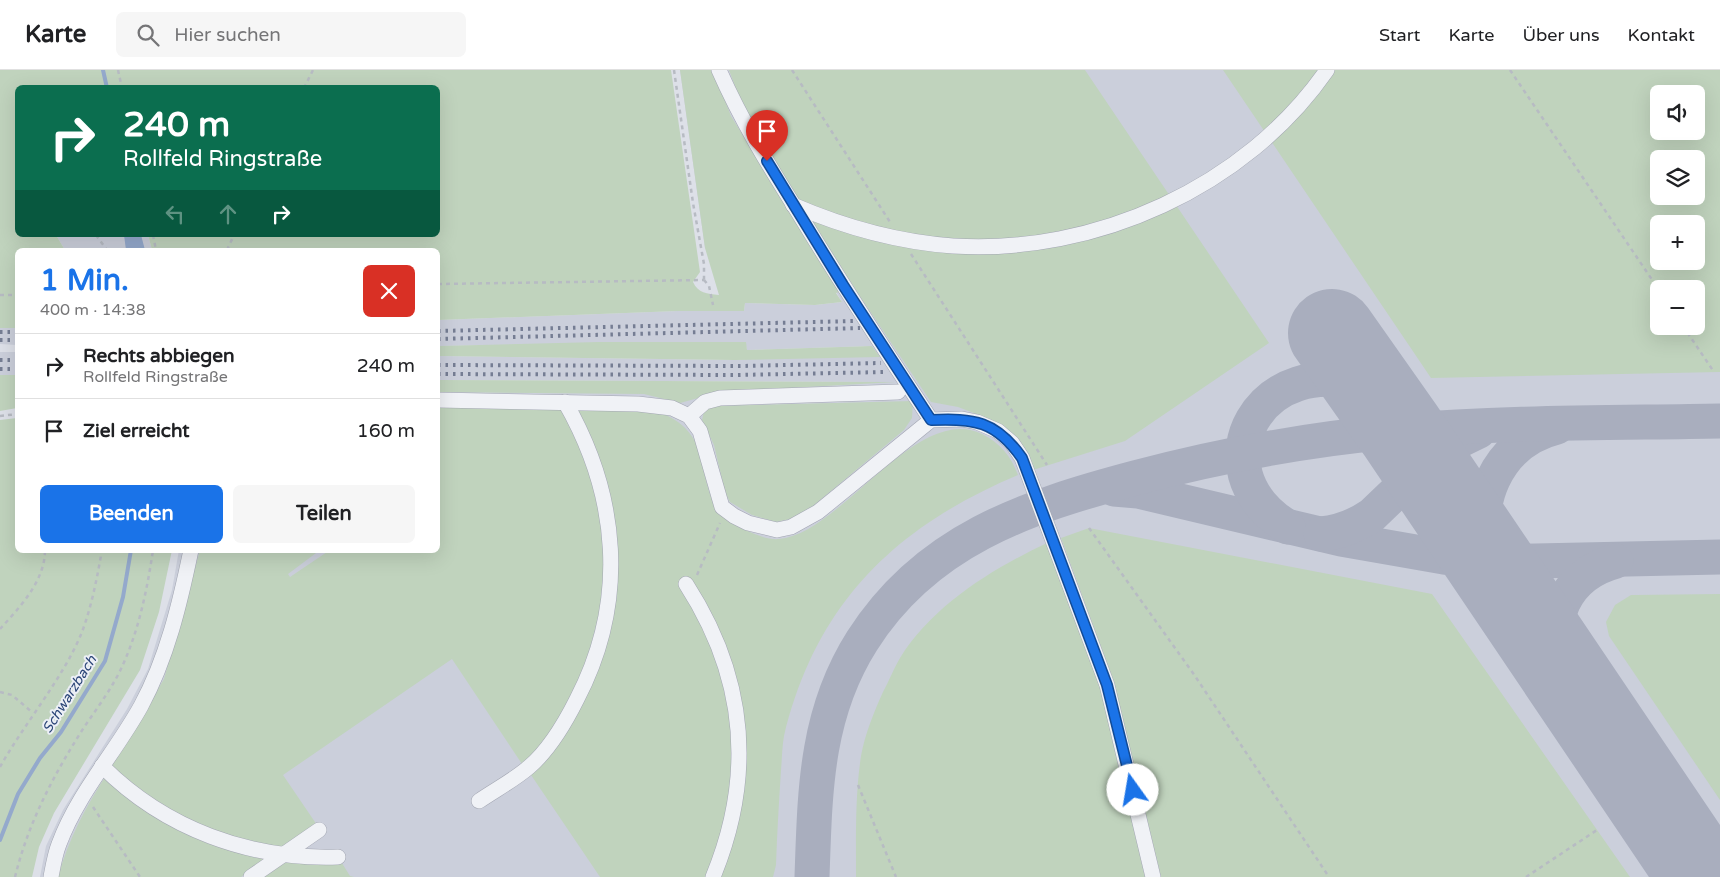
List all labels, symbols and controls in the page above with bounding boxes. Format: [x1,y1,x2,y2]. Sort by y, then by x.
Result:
search box [116,12,466,57]
text: Karte [25,20,86,49]
icon: search [134,21,162,49]
text: Hier suchen [174,24,281,46]
text: Start [1379,24,1420,46]
text: Karte [1448,24,1494,46]
text: Über uns [1522,24,1600,46]
text: Kontakt [1628,24,1695,46]
map controls [1650,85,1705,335]
button: sound [1650,85,1705,140]
text: 240 m [123,104,230,146]
icon: right [40,105,105,170]
pin [746,110,788,161]
icon: arrive [753,117,781,145]
text: Rollfeld Ringstraße [123,146,322,172]
button: layers [1650,150,1705,205]
icon: left [161,200,189,228]
icon: ahead [214,200,242,228]
icon: right [267,200,295,228]
button: + [1650,215,1705,270]
text: 1 Min. [40,262,129,299]
button: close [363,265,415,317]
button: − [1650,280,1705,335]
text: 400 m · 14:38 [40,300,146,320]
text: Rechts abbiegen [83,345,235,367]
icon: right [40,352,68,380]
text: 240 m [357,355,415,377]
text: Rollfeld Ringstraße [83,367,228,387]
icon: arrive [40,417,68,445]
text: Ziel erreicht [83,420,190,442]
text: 160 m [357,420,415,442]
button: Beenden [40,485,223,543]
button: Teilen [233,485,415,543]
water label: Schwarzbach [39,652,100,736]
position arrow [1106,763,1158,815]

